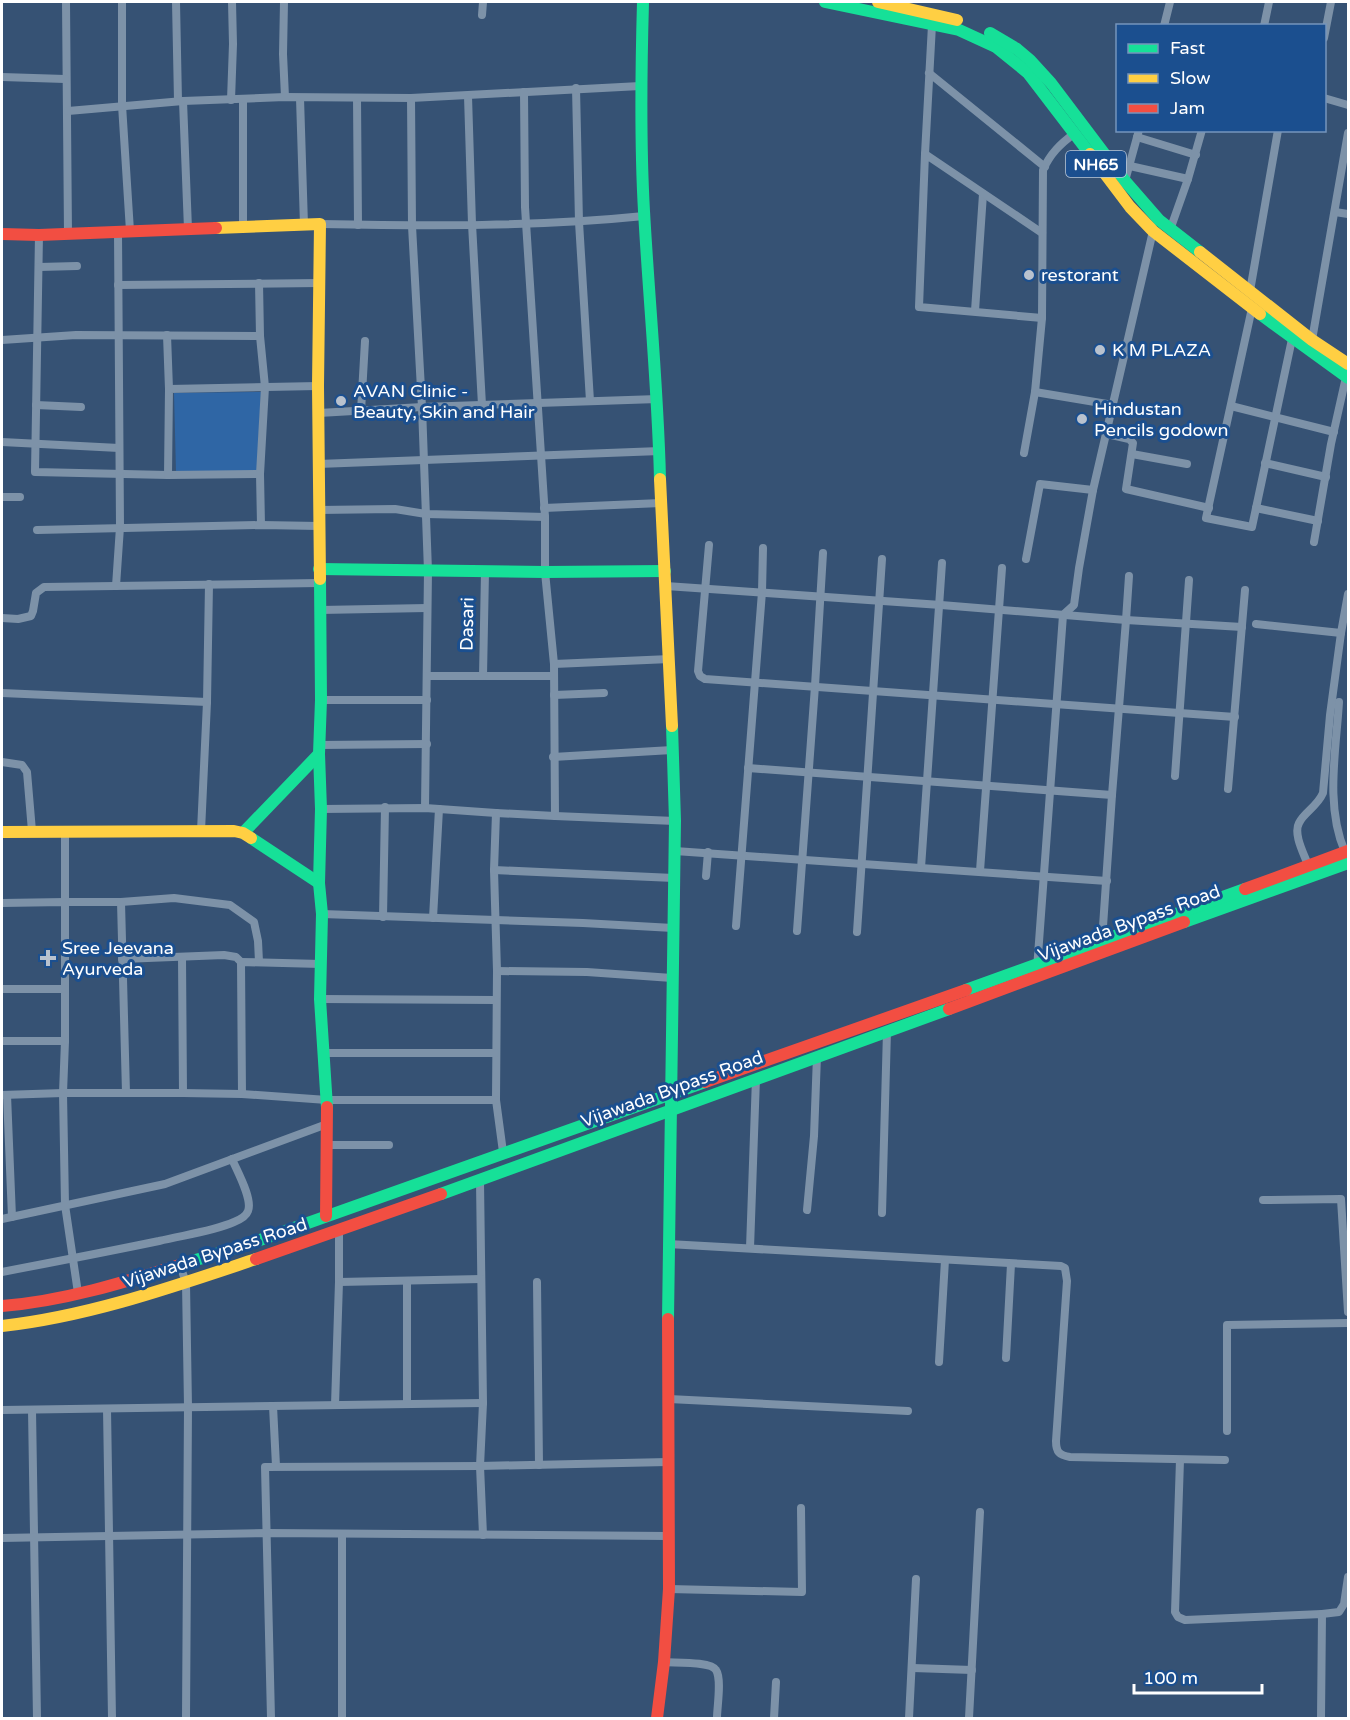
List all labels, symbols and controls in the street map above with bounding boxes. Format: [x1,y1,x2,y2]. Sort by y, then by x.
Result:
legend [1116,24,1326,132]
text: Fast [1170,37,1205,59]
text: Slow [1170,67,1211,89]
text: Jam [1170,97,1205,119]
road number: NH65 [1066,151,1126,177]
place label: restorant [1041,264,1119,286]
marker: restorant [1022,268,1036,282]
place label: K M PLAZA [1112,339,1211,361]
marker: K M PLAZA [1093,343,1107,357]
place label: AVAN Clinic - Beauty, Skin and Hair [353,380,535,423]
marker: AVAN Clinic - Beauty, Skin and Hair [334,394,348,408]
place label: Hindustan Pencils godown [1094,398,1229,441]
marker: Hindustan Pencils godown [1075,412,1089,426]
street label: Dasari [456,597,478,651]
street label: Vijawada Bypass Road [1035,880,1223,966]
place label: Sree Jeevana Ayurveda [62,937,174,980]
marker: Sree Jeevana Ayurveda [39,949,57,967]
street label: Vijawada Bypass Road [578,1046,766,1132]
street label: Vijawada Bypass Road [120,1213,310,1293]
scale bar [1134,1657,1262,1695]
text: 100 m [1143,1667,1198,1689]

